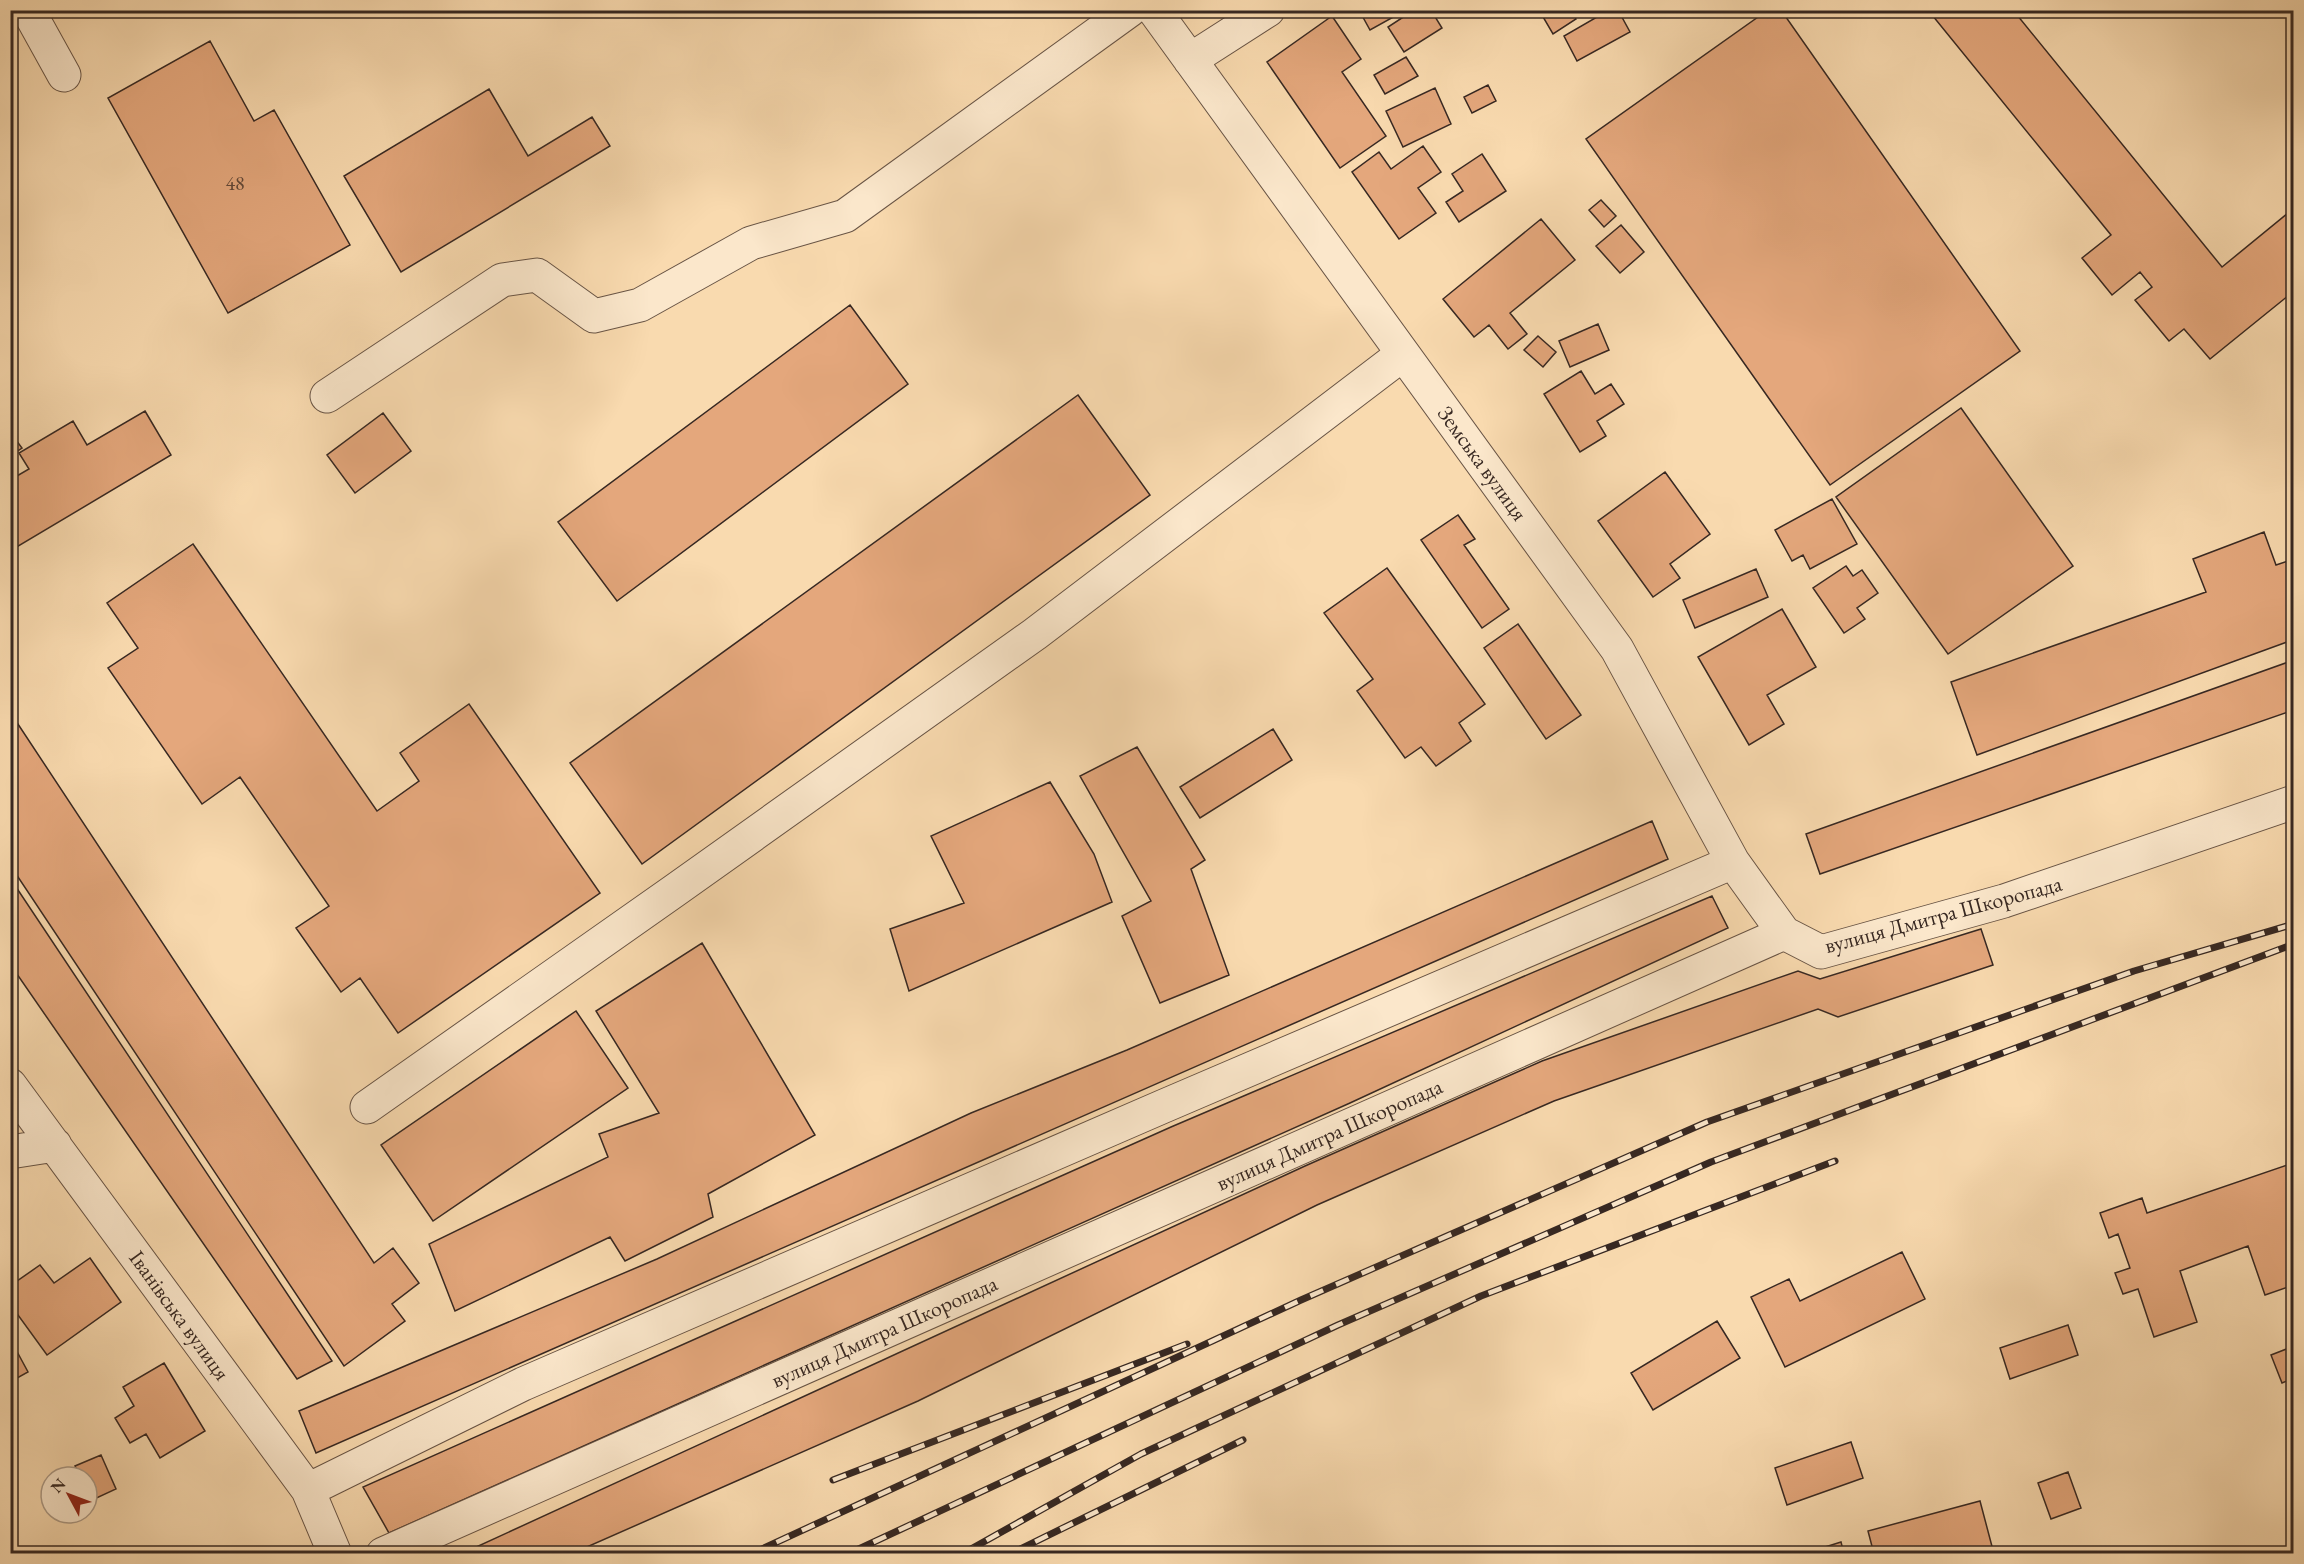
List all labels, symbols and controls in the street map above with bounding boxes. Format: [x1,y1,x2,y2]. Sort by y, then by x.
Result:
house number: 48 [225,170,245,196]
street label: Земська вулиця [1431,400,1534,527]
street label: вулиця Дмитра Шкоропада [1821,869,2065,960]
street label: вулиця Дмитра Шкоропада [1212,1071,1447,1197]
street label: Іванівська вулиця [123,1245,237,1386]
street label: вулиця Дмитра Шкоропада [767,1268,1002,1394]
north arrow [39,1465,99,1525]
text: N [46,1474,70,1497]

